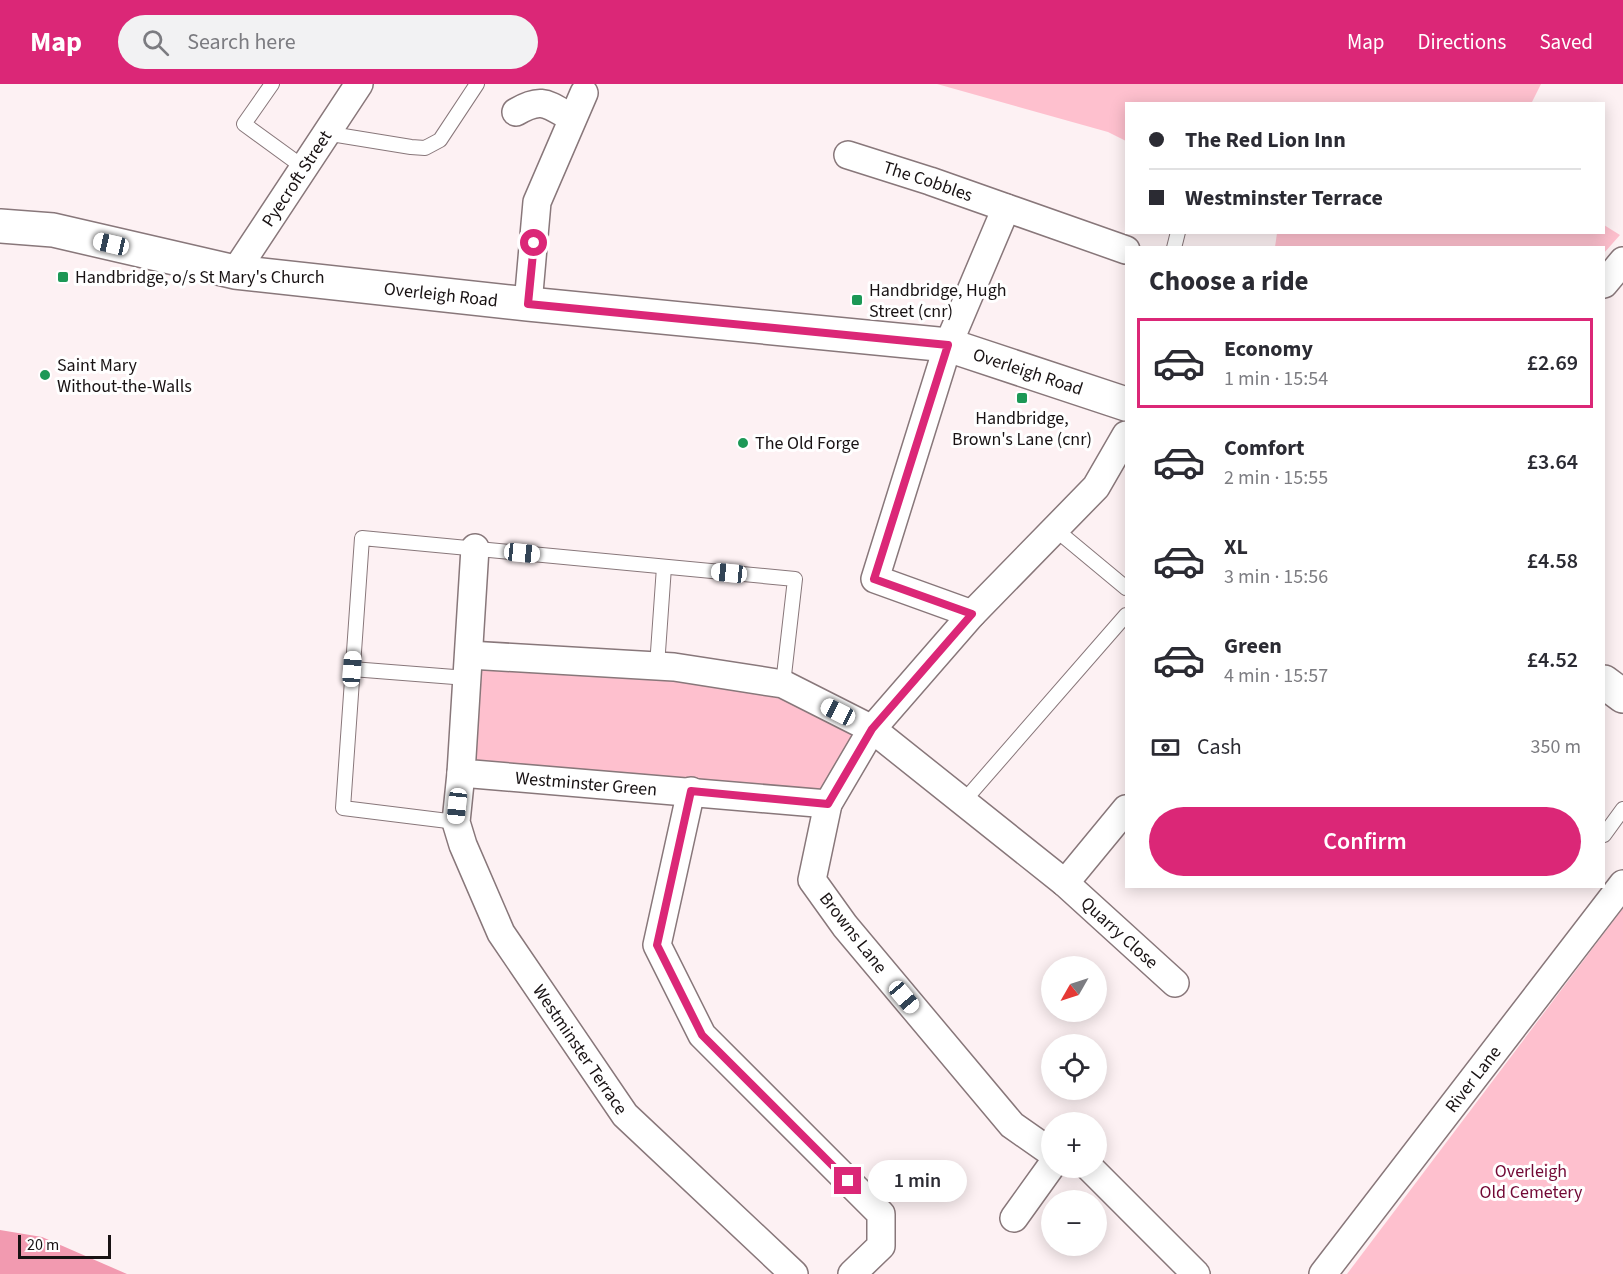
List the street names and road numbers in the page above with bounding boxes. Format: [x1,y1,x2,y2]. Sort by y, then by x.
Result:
street label: Pyecroft Street [256,125,338,232]
street label: The Cobbles [880,154,976,208]
street label: Overleigh Road [383,276,499,313]
street label: Overleigh Road [970,342,1086,401]
street label: Westminster Green [514,765,658,802]
street label: Browns Lane [813,887,893,979]
street label: Quarry Close [1075,891,1164,974]
street label: Westminster Terrace [527,979,634,1120]
street label: River Lane [1439,1040,1507,1118]

